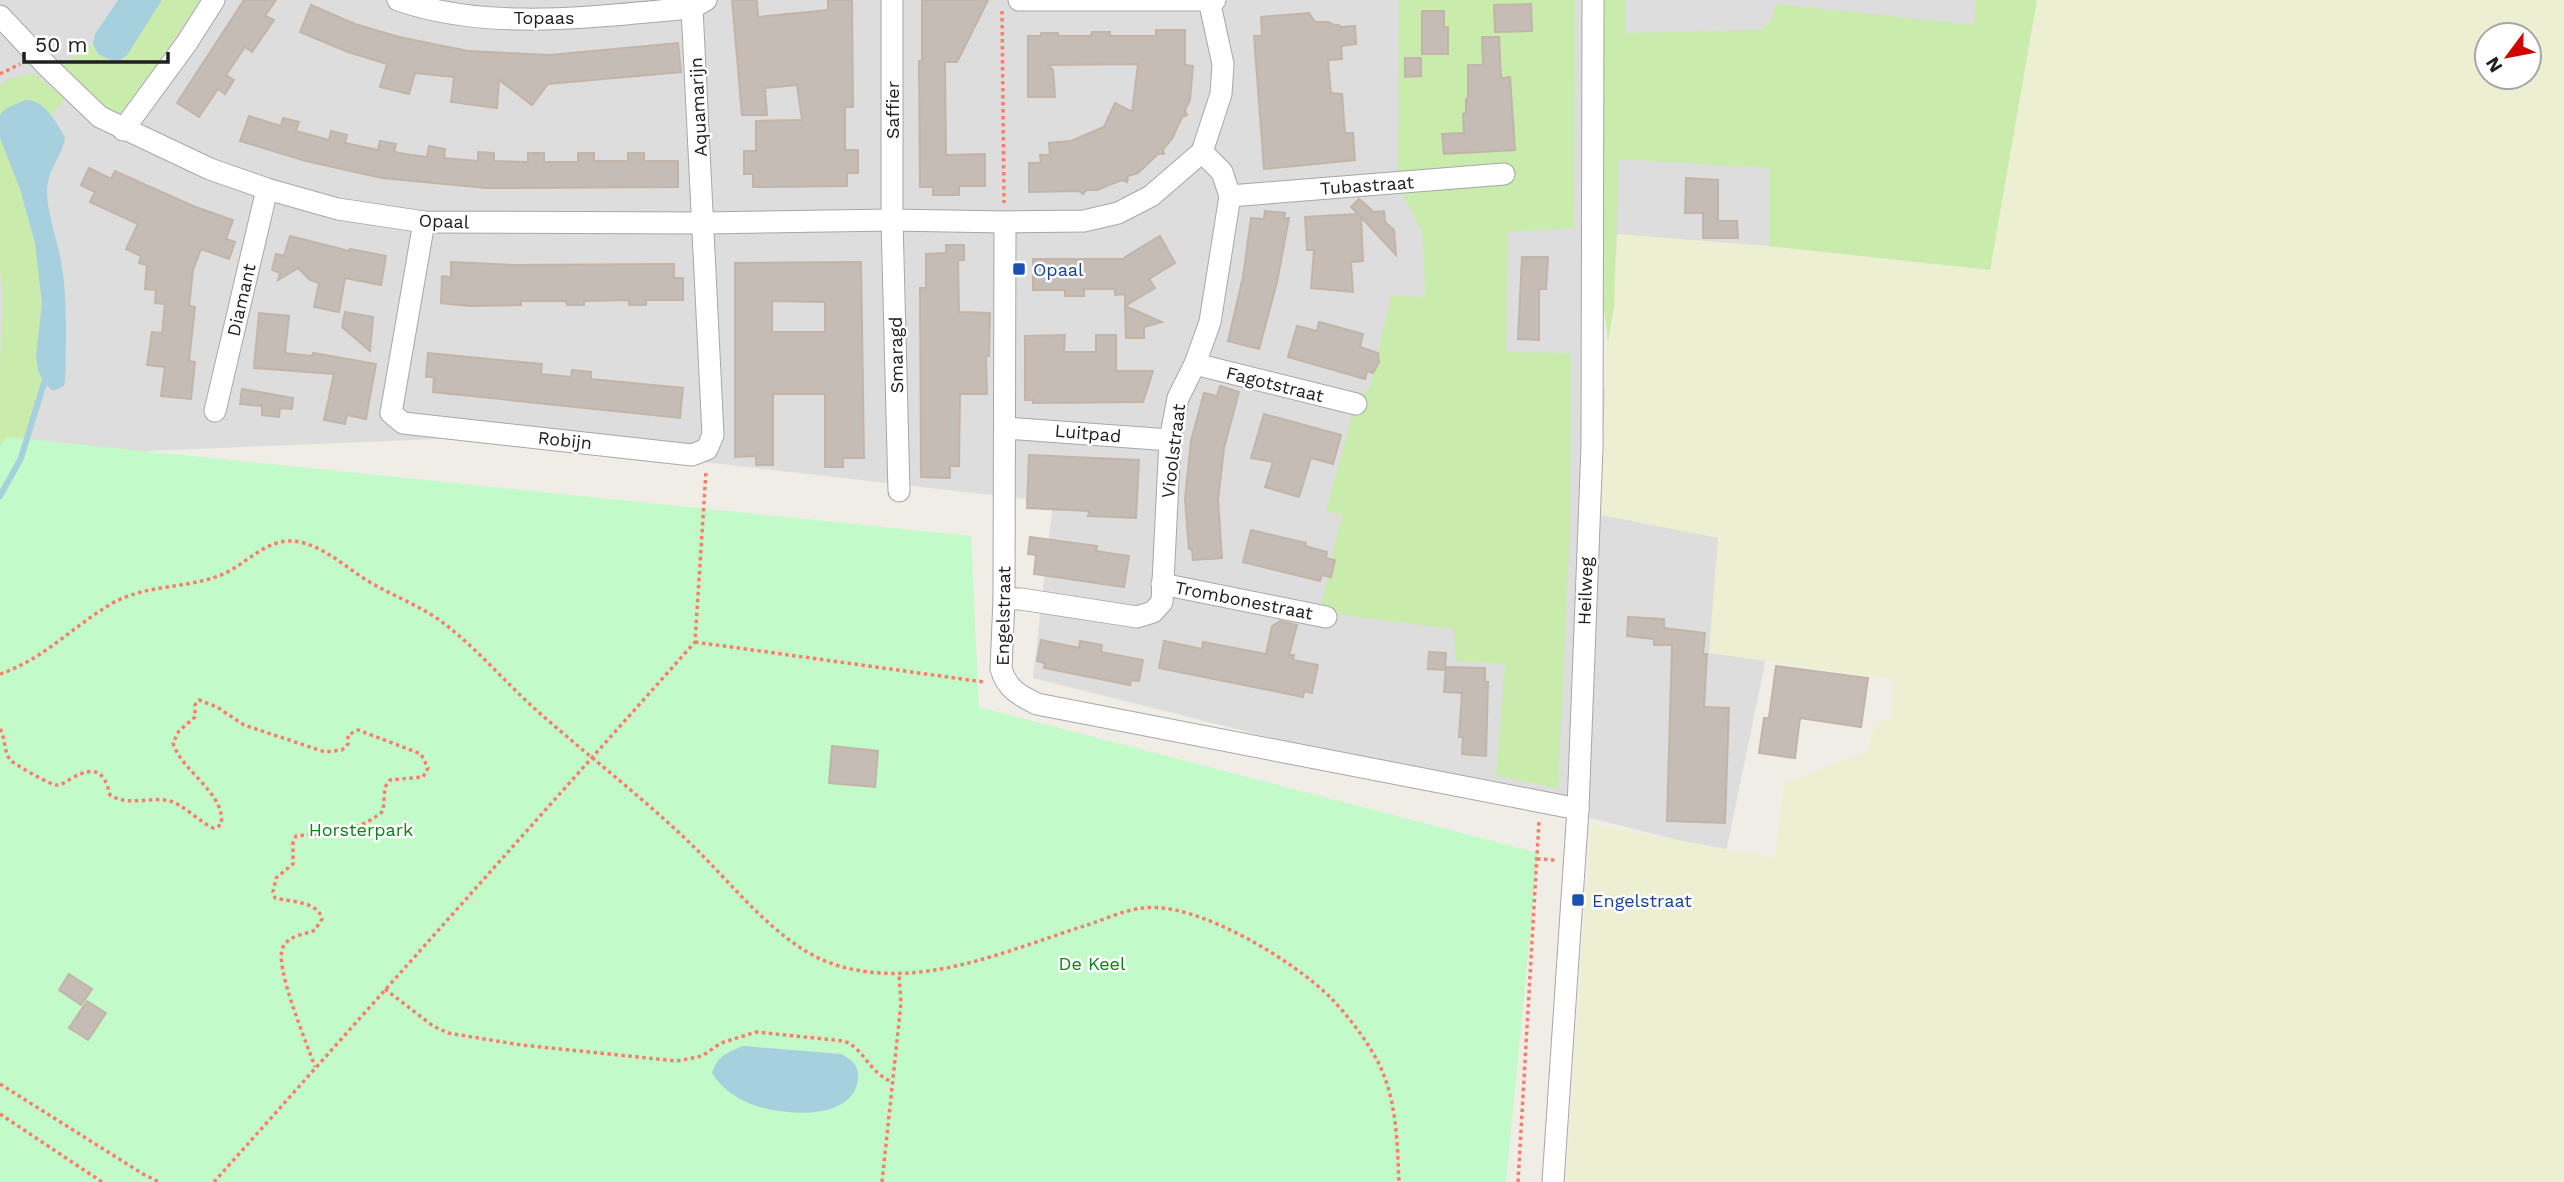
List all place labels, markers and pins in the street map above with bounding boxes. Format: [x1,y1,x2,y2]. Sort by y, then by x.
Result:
place label: Opaal [1033,259,1084,280]
marker: Opaal [1011,261,1027,277]
place label: Engelstraat [1592,890,1692,911]
marker: Engelstraat [1570,892,1586,908]

